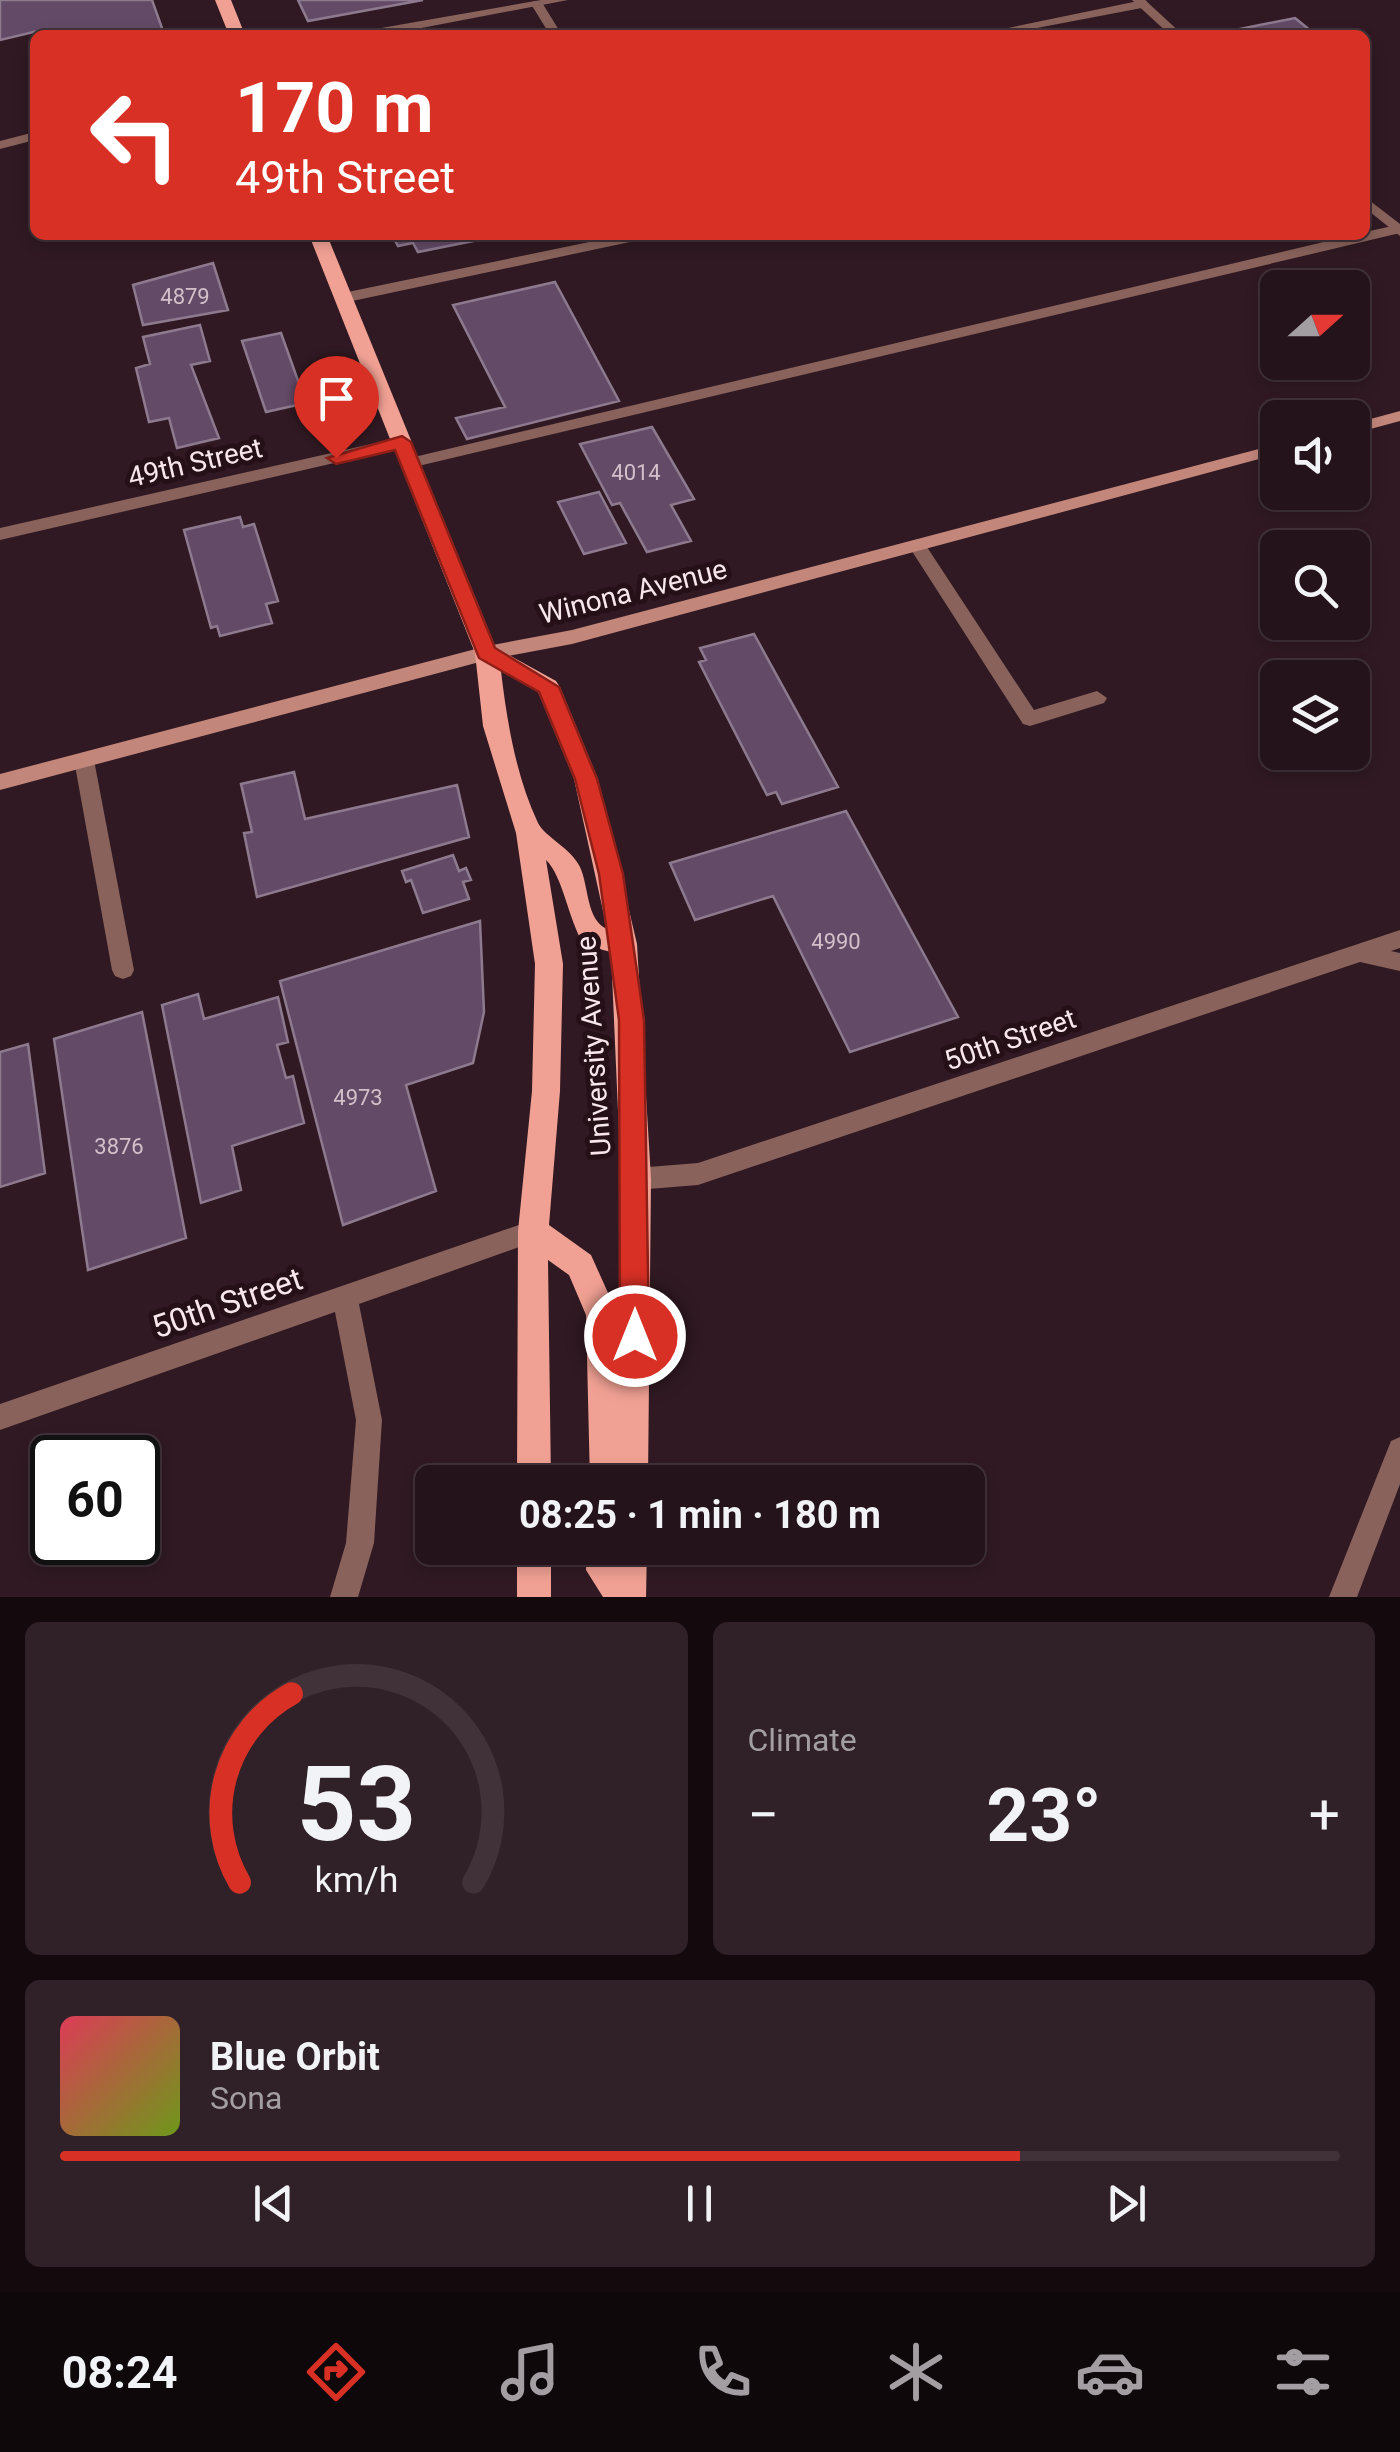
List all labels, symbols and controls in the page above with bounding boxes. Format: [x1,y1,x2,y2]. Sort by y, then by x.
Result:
text: 170 m [235,67,434,149]
icon: left [70,70,200,200]
text: 49th Street [235,151,455,204]
north arrow [1260,270,1370,380]
map controls [1260,270,1370,770]
house number: 4879 [160,284,210,309]
pin [294,356,379,459]
icon: arrive [309,371,364,426]
button: sound [1260,400,1370,510]
street label: 49th Street [125,431,266,494]
house number: 4014 [611,460,661,485]
button: search [1260,530,1370,640]
street label: Winona Avenue [536,552,730,631]
button: layers [1260,660,1370,770]
house number: 4990 [811,929,861,954]
street label: University Avenue [569,935,618,1157]
street label: 50th Street [940,1002,1080,1077]
house number: 4973 [333,1085,383,1110]
house number: 3876 [94,1134,144,1159]
street label: 50th Street [147,1260,307,1346]
position arrow [583,1284,687,1388]
speed limit sign: 60 [30,1435,160,1565]
text: 08:25 · 1 min · 180 m [519,1493,881,1537]
text: Climate [748,1721,857,1759]
text: 53 [297,1744,416,1865]
text: 23° [986,1771,1102,1859]
text: − [748,1783,779,1847]
text: + [1309,1783,1340,1847]
text: km/h [314,1859,398,1901]
text: Blue Orbit [210,2035,380,2079]
text: Sona [210,2079,282,2117]
icon: previous [246,2176,301,2231]
icon: pause [672,2176,727,2231]
icon: next [1099,2176,1154,2231]
icon: directions [301,2337,371,2407]
icon: music [495,2337,565,2407]
icon: phone [688,2337,758,2407]
icon: climate [881,2337,951,2407]
icon: car [1075,2337,1145,2407]
icon: filters [1268,2337,1338,2407]
text: 08:24 [62,2346,178,2399]

